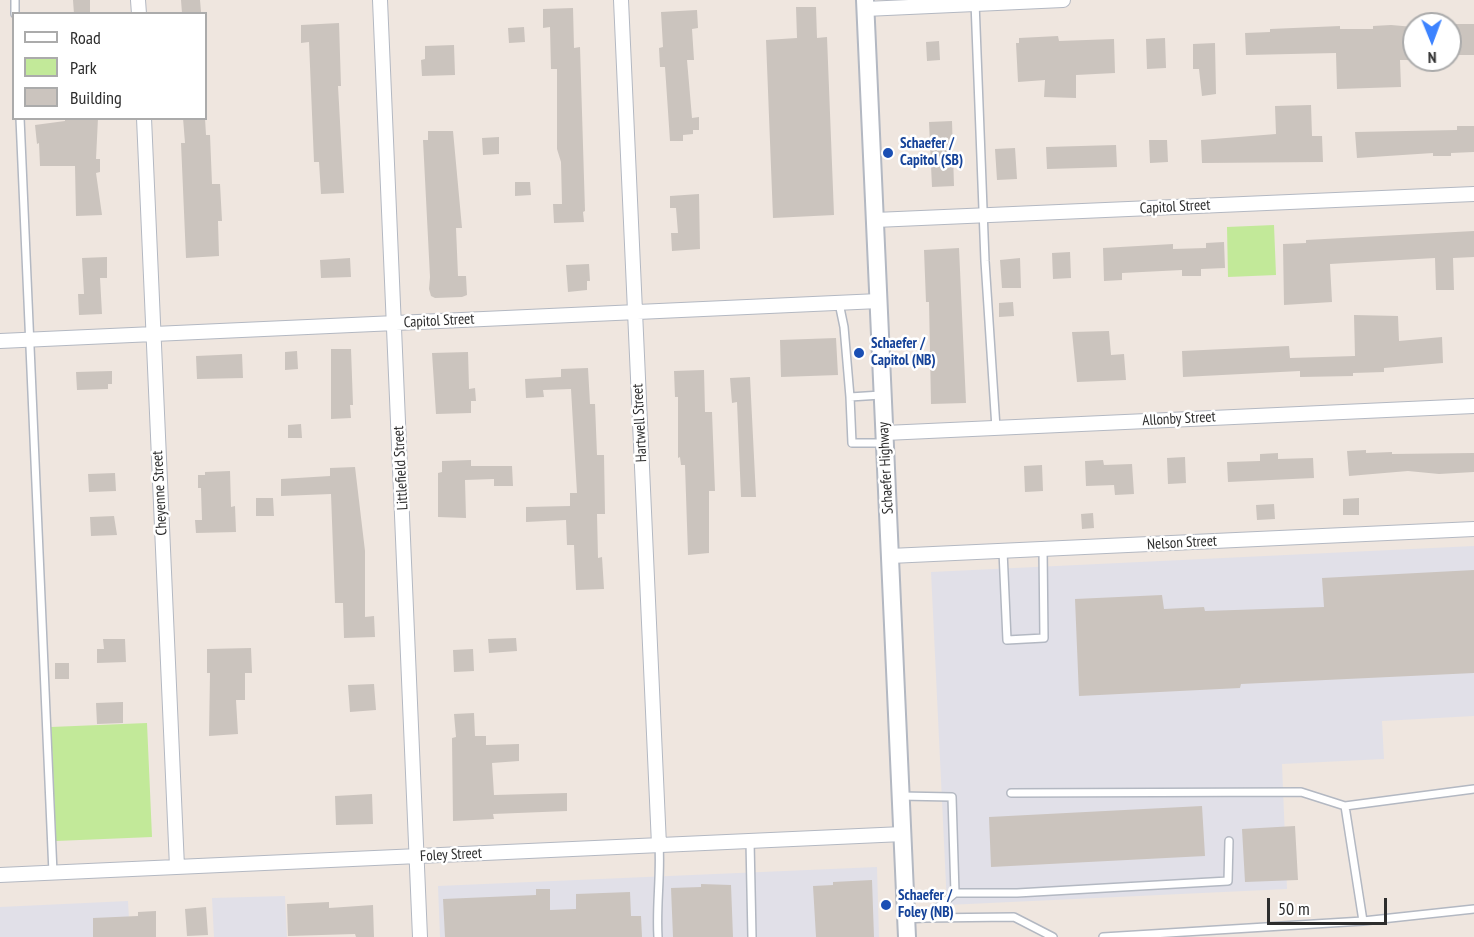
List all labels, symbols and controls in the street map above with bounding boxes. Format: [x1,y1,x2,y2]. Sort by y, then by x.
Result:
legend [12,12,207,120]
north arrow [1402,12,1462,72]
text: Road [70,26,101,49]
text: N [1428,48,1437,68]
text: Park [70,56,97,79]
text: Building [70,86,122,109]
place label: Schaefer / Capitol (SB) [900,135,963,170]
marker: Schaefer / Capitol (SB) [881,146,895,160]
street label: Capitol Street [1139,196,1211,218]
street label: Capitol Street [403,310,475,332]
place label: Schaefer / Capitol (NB) [871,335,936,370]
marker: Schaefer / Capitol (NB) [852,346,866,360]
street label: Hartwell Street [629,383,651,463]
street label: Allonby Street [1142,408,1216,430]
street label: Schaefer Highway [875,421,897,515]
street label: Littlefield Street [390,425,412,511]
street label: Cheyenne Street [149,450,171,536]
street label: Nelson Street [1147,532,1217,554]
street label: Foley Street [420,844,482,866]
scale bar [1270,886,1390,924]
place label: Schaefer / Foley (NB) [898,887,954,922]
text: 50 m [1278,897,1310,920]
marker: Schaefer / Foley (NB) [879,898,893,912]

